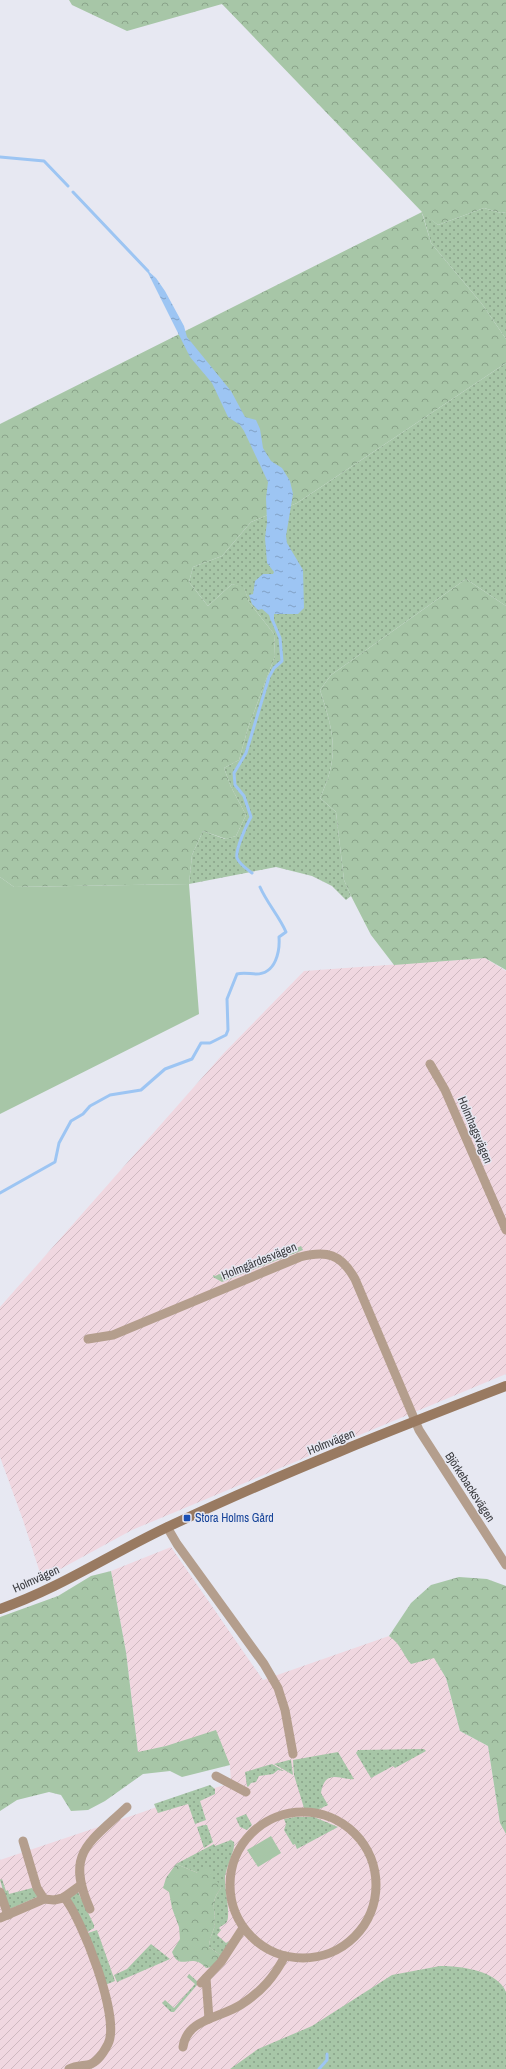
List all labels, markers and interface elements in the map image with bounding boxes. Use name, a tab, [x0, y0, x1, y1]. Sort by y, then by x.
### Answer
street label: Holmhagsvägen	[454, 1094, 496, 1166]
street label: Holmgärdesvägen	[219, 1239, 299, 1283]
street label: Holmvägen	[305, 1425, 357, 1459]
street label: Björkebacksvägen	[441, 1449, 499, 1525]
place label: Stora Holms Gård	[195, 1510, 274, 1526]
marker: Stora Holms Gård	[182, 1513, 192, 1523]
street label: Holmvägen	[10, 1562, 62, 1596]

